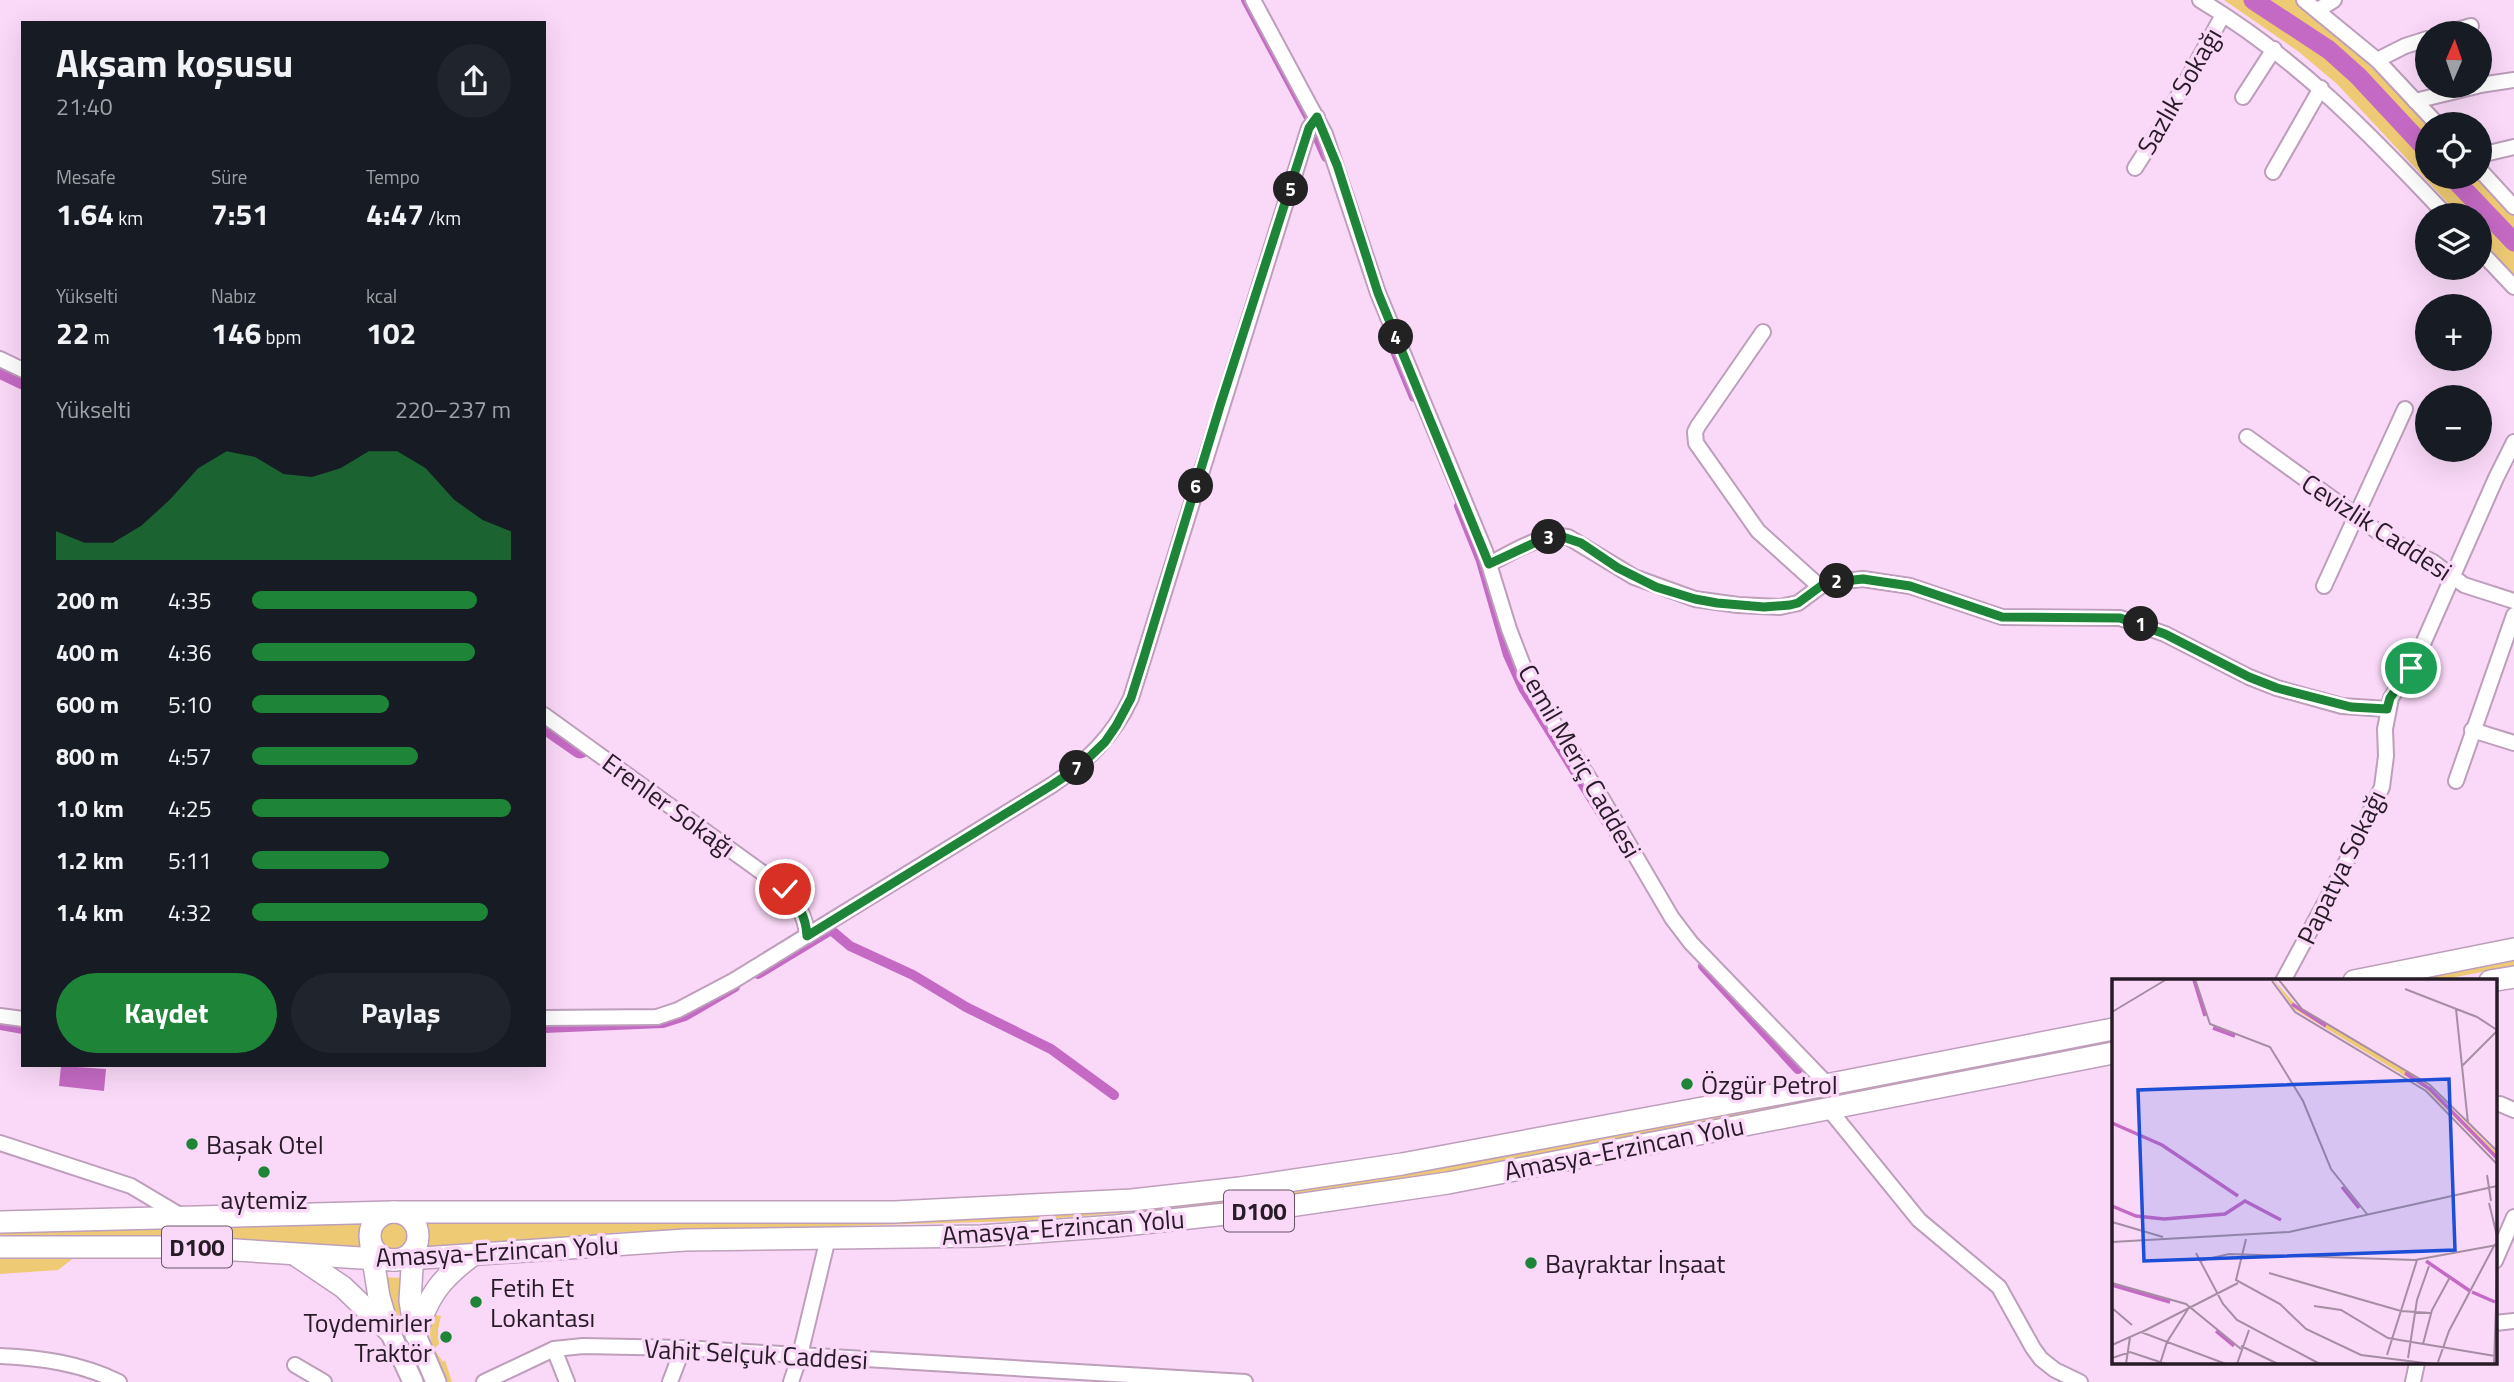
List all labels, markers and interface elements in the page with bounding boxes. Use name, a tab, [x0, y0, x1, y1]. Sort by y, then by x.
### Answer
street label: Sazlık Sokağı	[2127, 20, 2231, 162]
north arrow	[2415, 21, 2492, 98]
map controls	[2415, 21, 2492, 462]
text: Akşam koşusu	[56, 34, 293, 92]
button: share	[437, 44, 511, 118]
text: 21:40	[56, 89, 113, 124]
button: locate	[2415, 112, 2492, 189]
text: Mesafe	[56, 162, 116, 191]
text: Süre	[211, 162, 247, 191]
text: Tempo	[366, 162, 420, 191]
pin: 5	[1274, 172, 1308, 206]
text: 5	[1285, 174, 1296, 203]
text: 1.64	[56, 191, 114, 237]
text: 7:51	[211, 191, 269, 237]
text: 4:47	[366, 191, 424, 237]
text: km	[114, 203, 143, 232]
text: /km	[424, 203, 461, 232]
button: layers	[2415, 203, 2492, 280]
text: Yükselti	[56, 281, 118, 310]
text: Nabız	[211, 281, 256, 310]
text: kcal	[366, 281, 397, 310]
button: +	[2415, 294, 2492, 371]
text: 22	[56, 310, 90, 356]
text: 146	[211, 310, 261, 356]
text: 102	[366, 310, 416, 356]
pin: 4	[1378, 320, 1414, 354]
text: m	[90, 322, 110, 351]
text: bpm	[261, 322, 301, 351]
text: 4	[1390, 322, 1401, 351]
button: −	[2415, 385, 2492, 462]
text: Yükselti	[56, 392, 131, 427]
text: 220–237 m	[395, 392, 511, 427]
street label: Cevizlik Caddesi	[2294, 464, 2460, 590]
pin: 6	[1178, 468, 1214, 504]
text: 6	[1190, 471, 1201, 500]
pin: 3	[1532, 520, 1566, 554]
text: 3	[1543, 522, 1554, 551]
pin: 2	[1820, 564, 1854, 598]
text: 2	[1831, 566, 1842, 595]
text: 200 m	[56, 583, 119, 618]
text: 4:35	[168, 583, 212, 618]
pin: 1	[2124, 606, 2158, 642]
text: 1	[2135, 609, 2146, 638]
text: 400 m	[56, 635, 119, 670]
text: 4:36	[168, 635, 212, 670]
pin	[2381, 638, 2441, 698]
icon: arrive	[2392, 649, 2430, 687]
street label: Cemil Meriç Caddesi	[1509, 657, 1651, 865]
text: 600 m	[56, 687, 119, 722]
text: 5:10	[168, 687, 212, 722]
text: 800 m	[56, 739, 119, 774]
text: 4:57	[168, 739, 212, 774]
street label: Erenler Sokağı	[594, 743, 744, 867]
pin: 7	[1060, 750, 1094, 786]
text: 7	[1071, 753, 1082, 782]
street label: Papatya Sokağı	[2287, 783, 2395, 951]
text: 1.0 km	[56, 791, 124, 826]
text: 4:25	[168, 791, 212, 826]
text: 1.2 km	[56, 843, 124, 878]
text: 5:11	[168, 843, 212, 878]
pin	[755, 859, 815, 919]
icon: check	[766, 870, 804, 908]
text: 1.4 km	[56, 895, 124, 930]
text: 4:32	[168, 895, 212, 930]
button: Kaydet	[56, 973, 277, 1053]
button: Paylaş	[291, 973, 511, 1053]
inset map	[2112, 979, 2496, 1364]
place label: Özgür Petrol	[1701, 1065, 1838, 1104]
marker: Özgür Petrol	[1679, 1076, 1695, 1092]
street label: Amasya-Erzincan Yolu	[1501, 1106, 1747, 1190]
place label: Başak Otel	[206, 1125, 324, 1164]
marker: Başak Otel	[184, 1136, 200, 1152]
marker: aytemiz	[256, 1164, 272, 1180]
place label: aytemiz	[221, 1180, 307, 1219]
road number: D100	[1224, 1190, 1294, 1232]
street label: Amasya-Erzincan Yolu	[940, 1199, 1186, 1255]
street label: Amasya-Erzincan Yolu	[374, 1225, 620, 1277]
road number: D100	[162, 1226, 232, 1268]
place label: Bayraktar İnşaat	[1545, 1244, 1725, 1283]
marker: Bayraktar İnşaat	[1523, 1255, 1539, 1271]
place label: Fetih Et Lokantası	[490, 1268, 595, 1337]
marker: Fetih Et Lokantası	[468, 1294, 484, 1310]
place label: Toydemirler Traktör	[303, 1303, 432, 1372]
marker: Toydemirler Traktör	[438, 1329, 454, 1345]
street label: Vahit Selçuk Caddesi	[643, 1329, 869, 1379]

